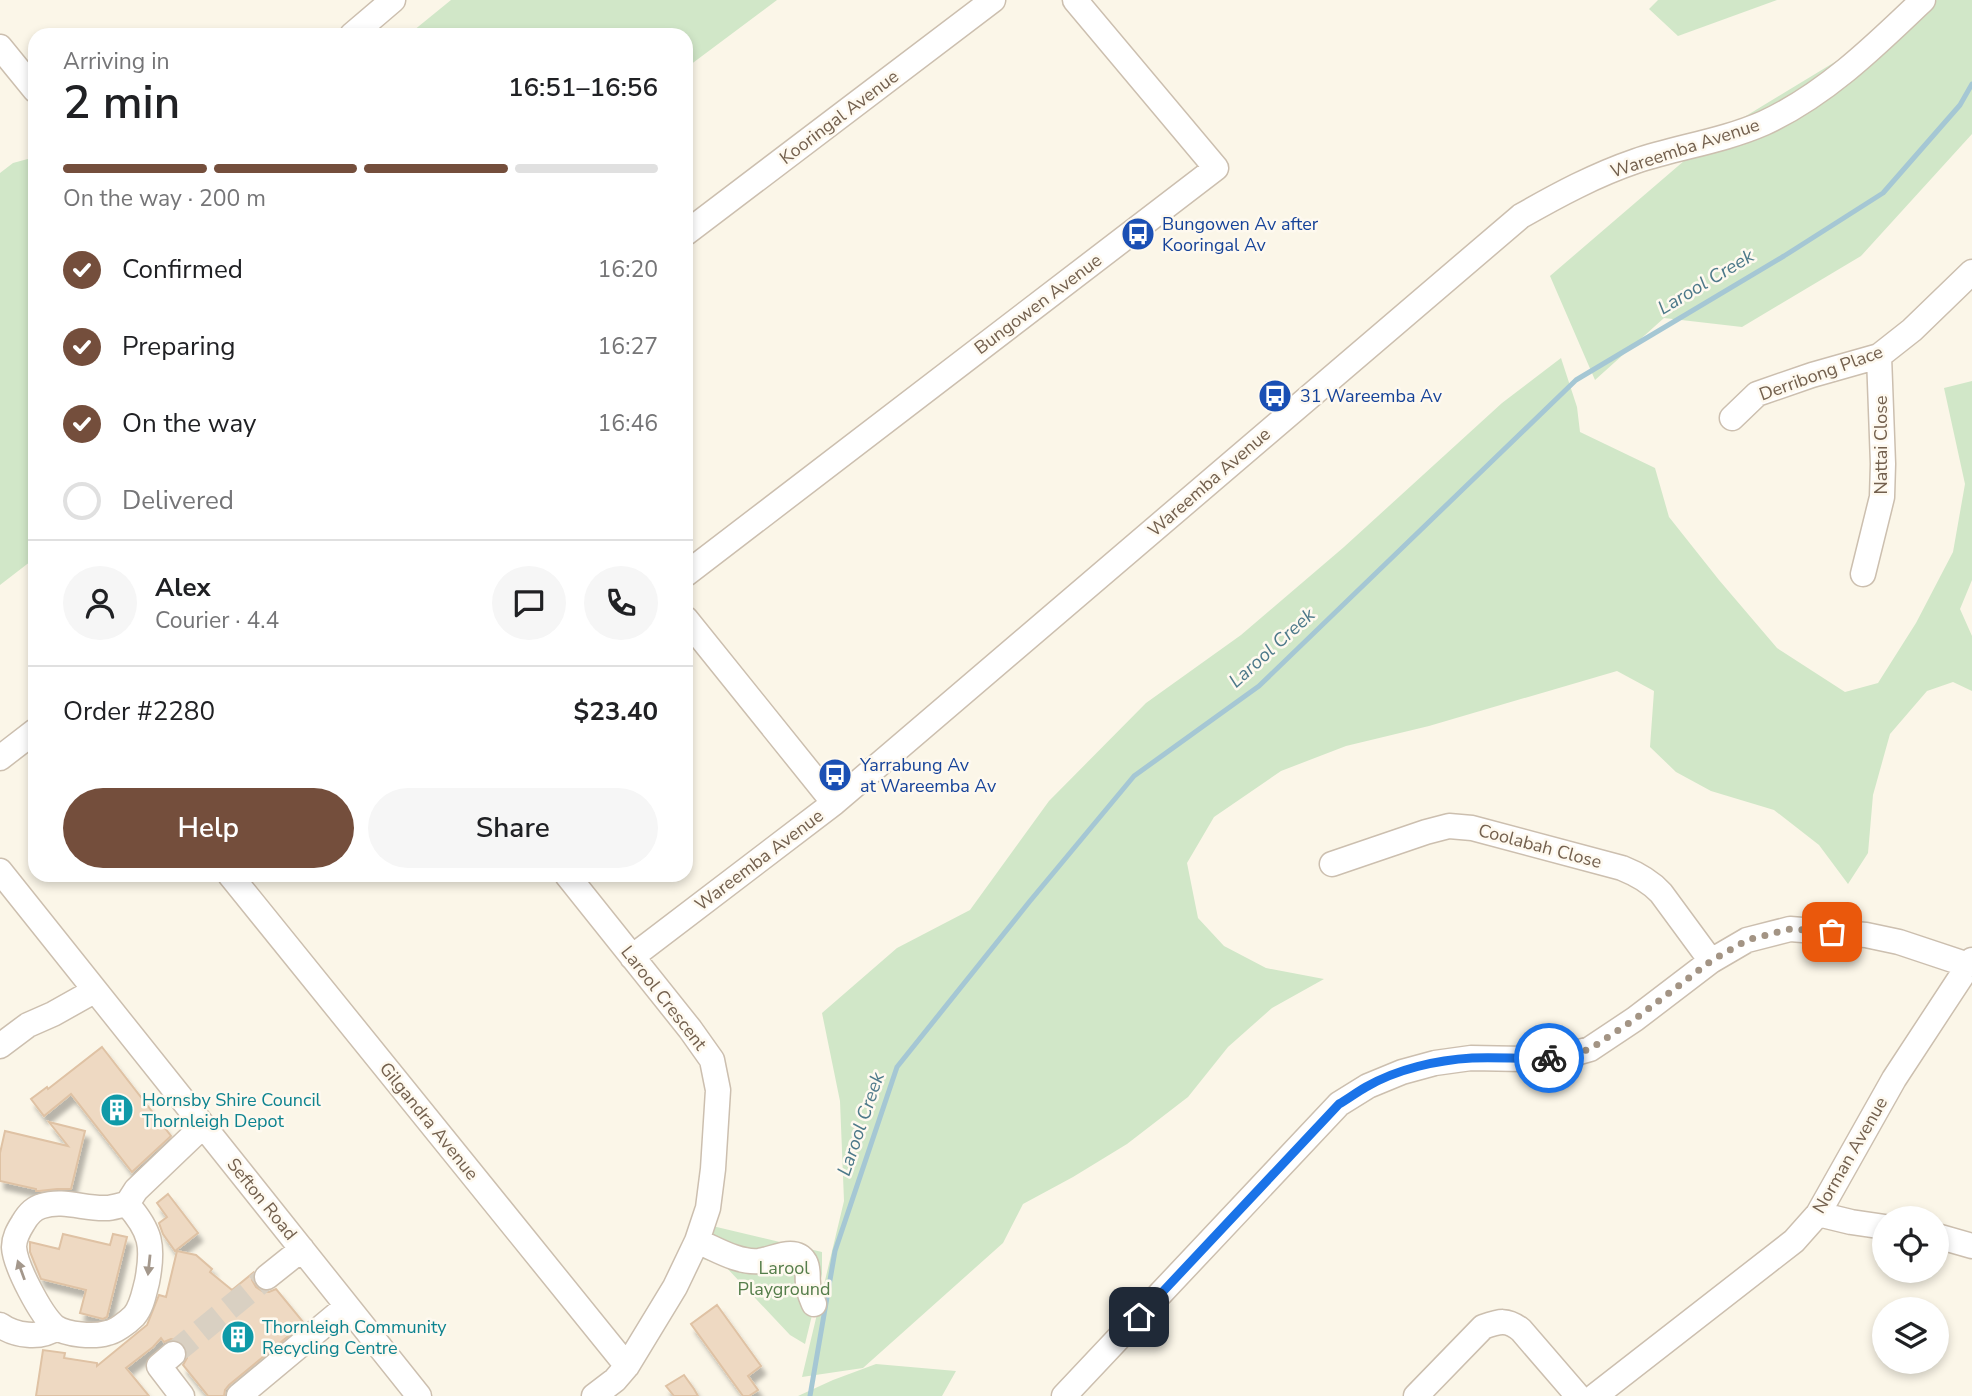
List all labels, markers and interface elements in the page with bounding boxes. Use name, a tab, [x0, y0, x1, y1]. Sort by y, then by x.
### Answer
text: Arriving in	[63, 46, 170, 77]
street label: Kooringal Avenue	[775, 64, 903, 170]
text: 16:51–16:56	[508, 70, 658, 105]
text: 2 min	[63, 71, 180, 134]
street label: Wareemba Avenue	[1608, 113, 1762, 183]
text: On the way · 200 m	[63, 183, 266, 214]
place label: Bungowen Av after Kooringal Av	[1162, 212, 1319, 257]
bus stop icon: Bungowen Av after Kooringal Av	[1119, 215, 1157, 253]
water label: Larool Creek	[1653, 243, 1759, 321]
street label: Bungowen Avenue	[969, 248, 1107, 360]
icon: check	[63, 251, 101, 289]
text: Confirmed	[122, 252, 243, 287]
text: 16:20	[598, 254, 658, 285]
icon: check	[63, 328, 101, 366]
text: Preparing	[122, 329, 235, 364]
text: 16:27	[598, 331, 658, 362]
street label: Derribong Place	[1756, 340, 1886, 406]
bus stop icon: 31 Wareemba Av	[1256, 377, 1294, 415]
place label: 31 Wareemba Av	[1300, 384, 1443, 408]
street label: Nattai Close	[1869, 395, 1893, 495]
icon: check	[63, 405, 101, 443]
text: On the way	[122, 406, 256, 441]
text: 16:46	[598, 408, 658, 439]
street label: Wareemba Avenue	[1143, 422, 1275, 542]
text: Delivered	[122, 483, 234, 518]
button: person	[63, 566, 137, 640]
button: chat	[492, 566, 566, 640]
button: phone	[584, 566, 658, 640]
text: Alex	[155, 570, 211, 605]
water label: Larool Creek	[1223, 602, 1321, 694]
text: Courier · 4.4	[155, 605, 279, 636]
text: Order #2280	[63, 694, 215, 729]
text: $23.40	[574, 694, 658, 729]
place label: Yarrabung Av at Wareemba Av	[859, 753, 997, 798]
bus stop icon: Yarrabung Av at Wareemba Av	[816, 756, 854, 794]
button: Help	[63, 788, 354, 868]
button: Share	[368, 788, 658, 868]
street label: Wareemba Avenue	[690, 804, 828, 916]
street label: Coolabah Close	[1476, 818, 1604, 874]
pin	[1802, 902, 1862, 962]
icon: bag	[1813, 913, 1851, 951]
street label: Larool Crescent	[616, 941, 713, 1056]
courier	[1514, 1023, 1584, 1093]
icon: bike	[1530, 1039, 1568, 1077]
street label: Gilgandra Avenue	[374, 1057, 484, 1185]
water label: Larool Creek	[831, 1068, 891, 1179]
place label: Hornsby Shire Council Thornleigh Depot	[142, 1088, 322, 1133]
building icon: Hornsby Shire Council Thornleigh Depot	[98, 1091, 136, 1129]
street label: Norman Avenue	[1807, 1092, 1893, 1218]
street label: Sefton Road	[221, 1153, 303, 1245]
map controls	[1872, 1206, 1949, 1374]
button: locate	[1872, 1206, 1949, 1283]
one-way arrow	[143, 1254, 154, 1276]
park label: Larool Playground	[738, 1256, 831, 1301]
one-way arrow	[15, 1259, 26, 1280]
pin	[1109, 1287, 1169, 1347]
button: layers	[1872, 1297, 1949, 1374]
icon: home	[1120, 1298, 1158, 1336]
place label: Thornleigh Community Recycling Centre	[262, 1315, 447, 1360]
building icon: Thornleigh Community Recycling Centre	[219, 1318, 257, 1356]

